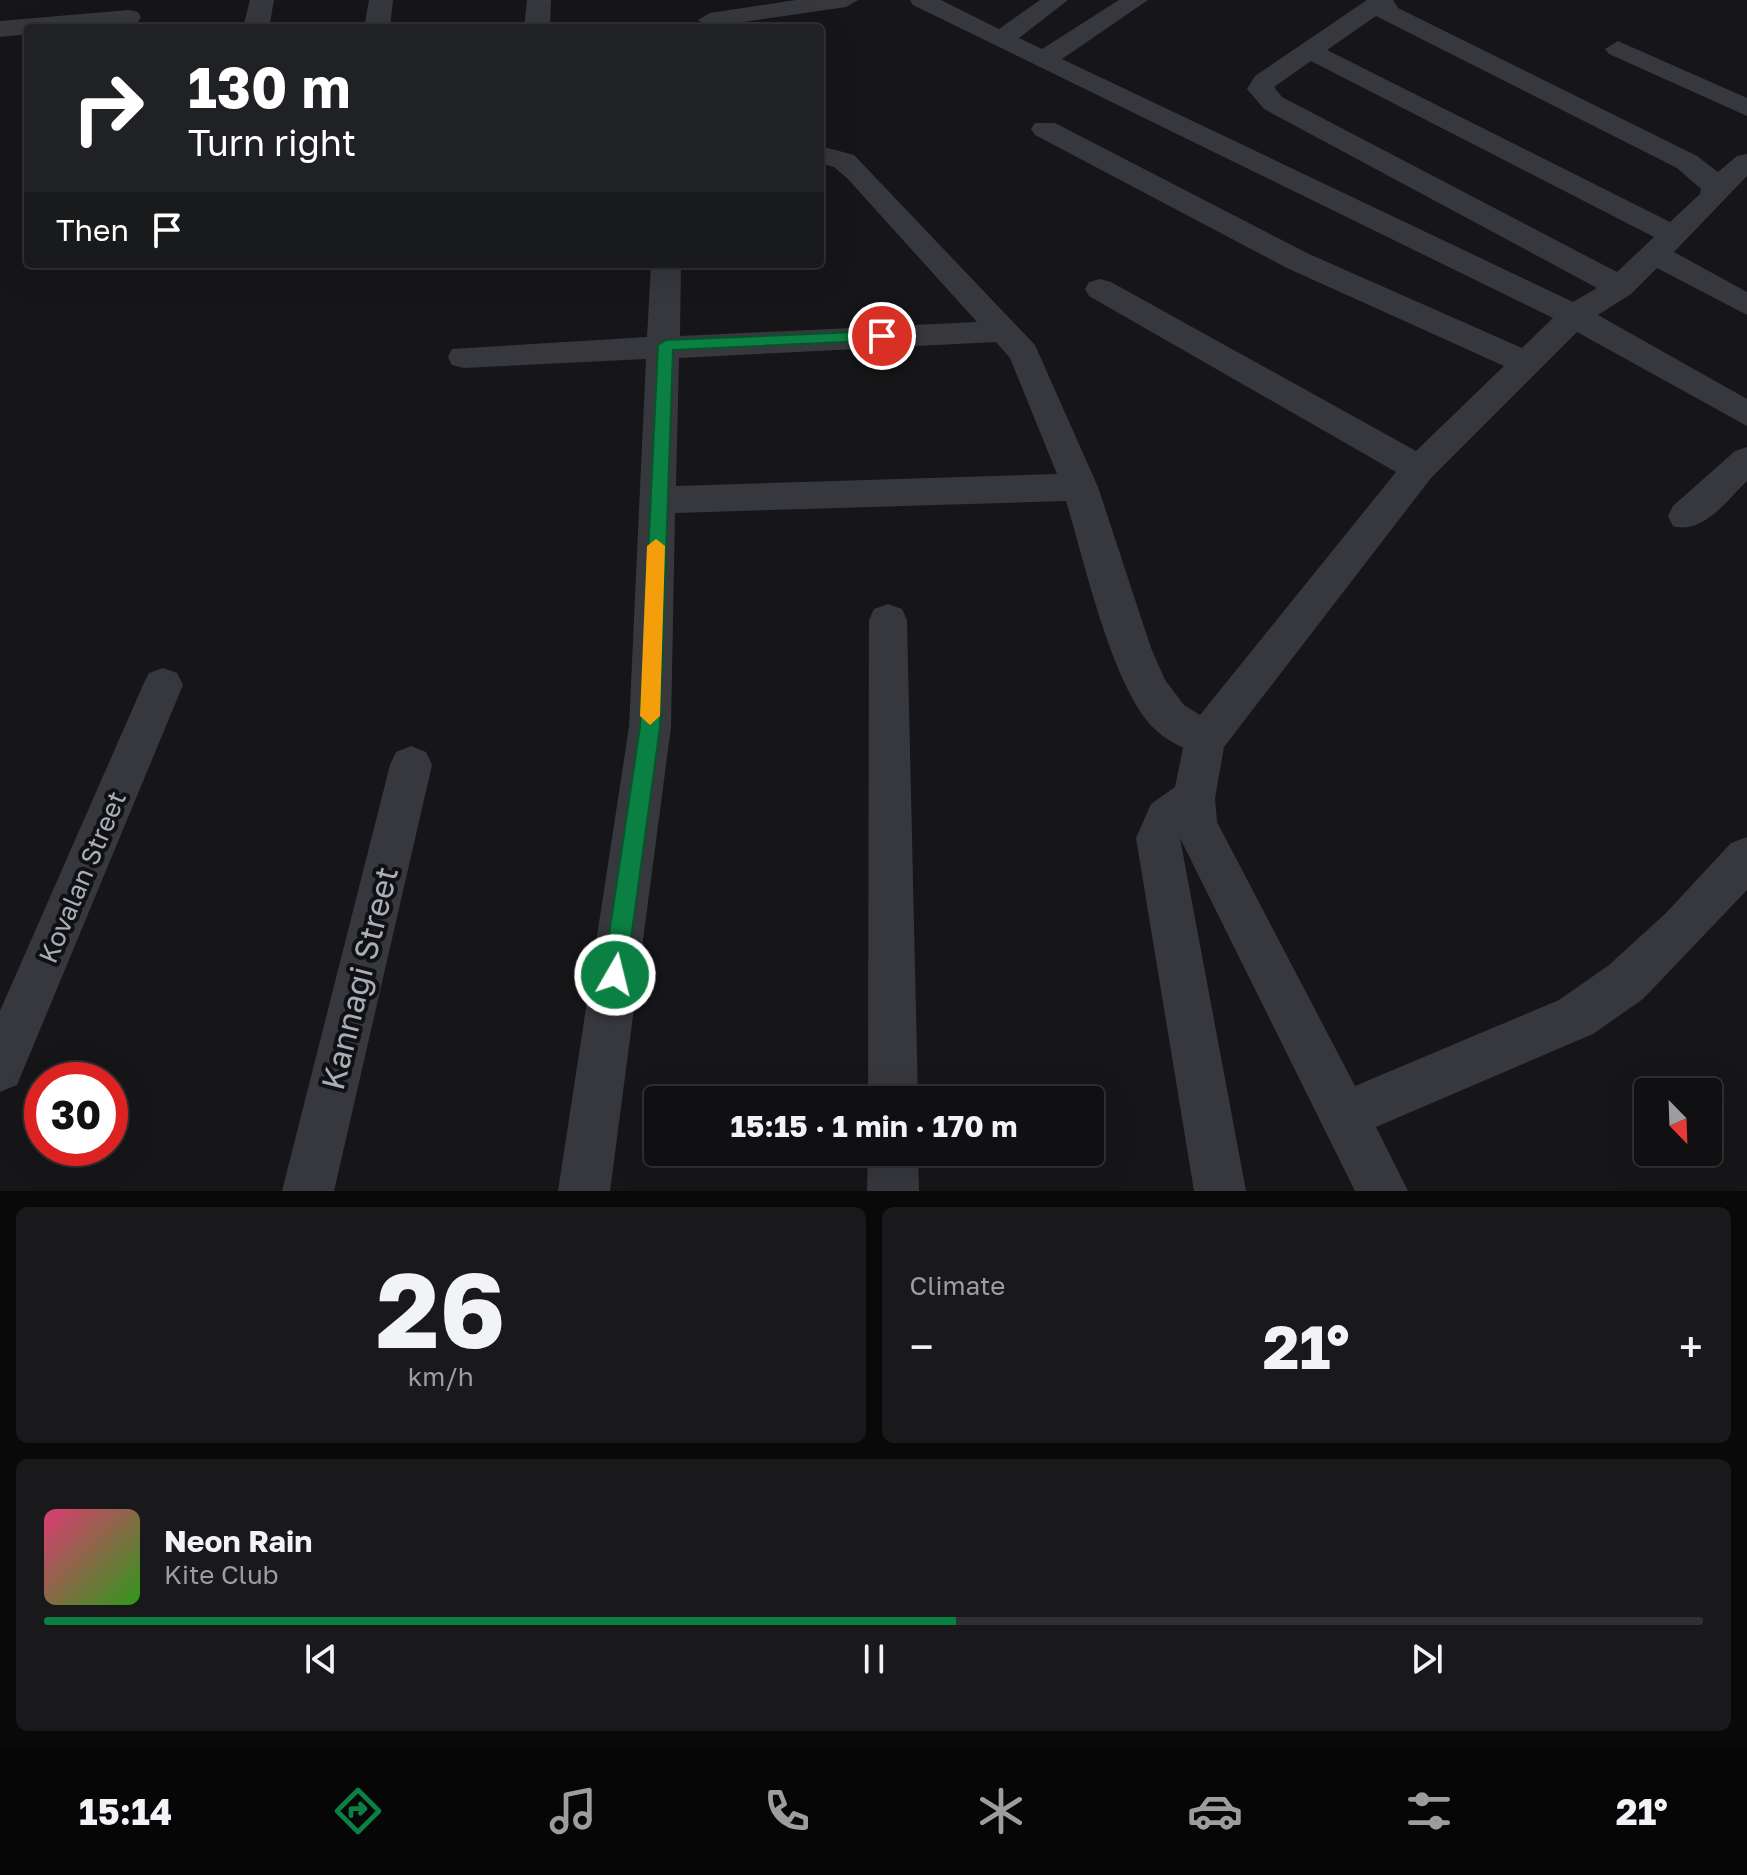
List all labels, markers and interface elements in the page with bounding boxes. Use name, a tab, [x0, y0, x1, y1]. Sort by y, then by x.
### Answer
text: 130 m	[188, 53, 350, 120]
icon: right	[56, 56, 160, 160]
text: Turn right	[188, 121, 356, 164]
icon: arrive	[145, 208, 189, 252]
text: Then	[56, 212, 129, 248]
pin	[848, 302, 916, 370]
icon: arrive	[860, 314, 904, 358]
street label: Kovalan Street	[32, 787, 132, 967]
street label: Kannagi Street	[313, 863, 405, 1093]
position arrow	[573, 933, 657, 1017]
speed limit sign: 30	[24, 1062, 128, 1166]
north arrow	[1634, 1078, 1722, 1166]
map controls	[1634, 1078, 1722, 1166]
text: 15:15 · 1 min · 170 m	[731, 1108, 1017, 1144]
text: 26	[376, 1246, 505, 1371]
text: Climate	[910, 1270, 1005, 1301]
text: 21°	[1263, 1310, 1350, 1382]
text: −	[910, 1320, 934, 1373]
text: +	[1679, 1320, 1703, 1373]
text: km/h	[408, 1361, 474, 1392]
text: Neon Rain	[164, 1523, 312, 1559]
text: Kite Club	[164, 1559, 279, 1590]
icon: previous	[299, 1637, 343, 1681]
icon: pause	[852, 1637, 896, 1681]
icon: next	[1405, 1637, 1449, 1681]
icon: directions	[330, 1783, 386, 1839]
icon: music	[545, 1783, 601, 1839]
icon: phone	[759, 1783, 815, 1839]
icon: climate	[973, 1783, 1029, 1839]
icon: car	[1187, 1783, 1243, 1839]
icon: filters	[1401, 1783, 1457, 1839]
text: 15:14	[79, 1790, 172, 1833]
text: 21°	[1616, 1790, 1668, 1833]

